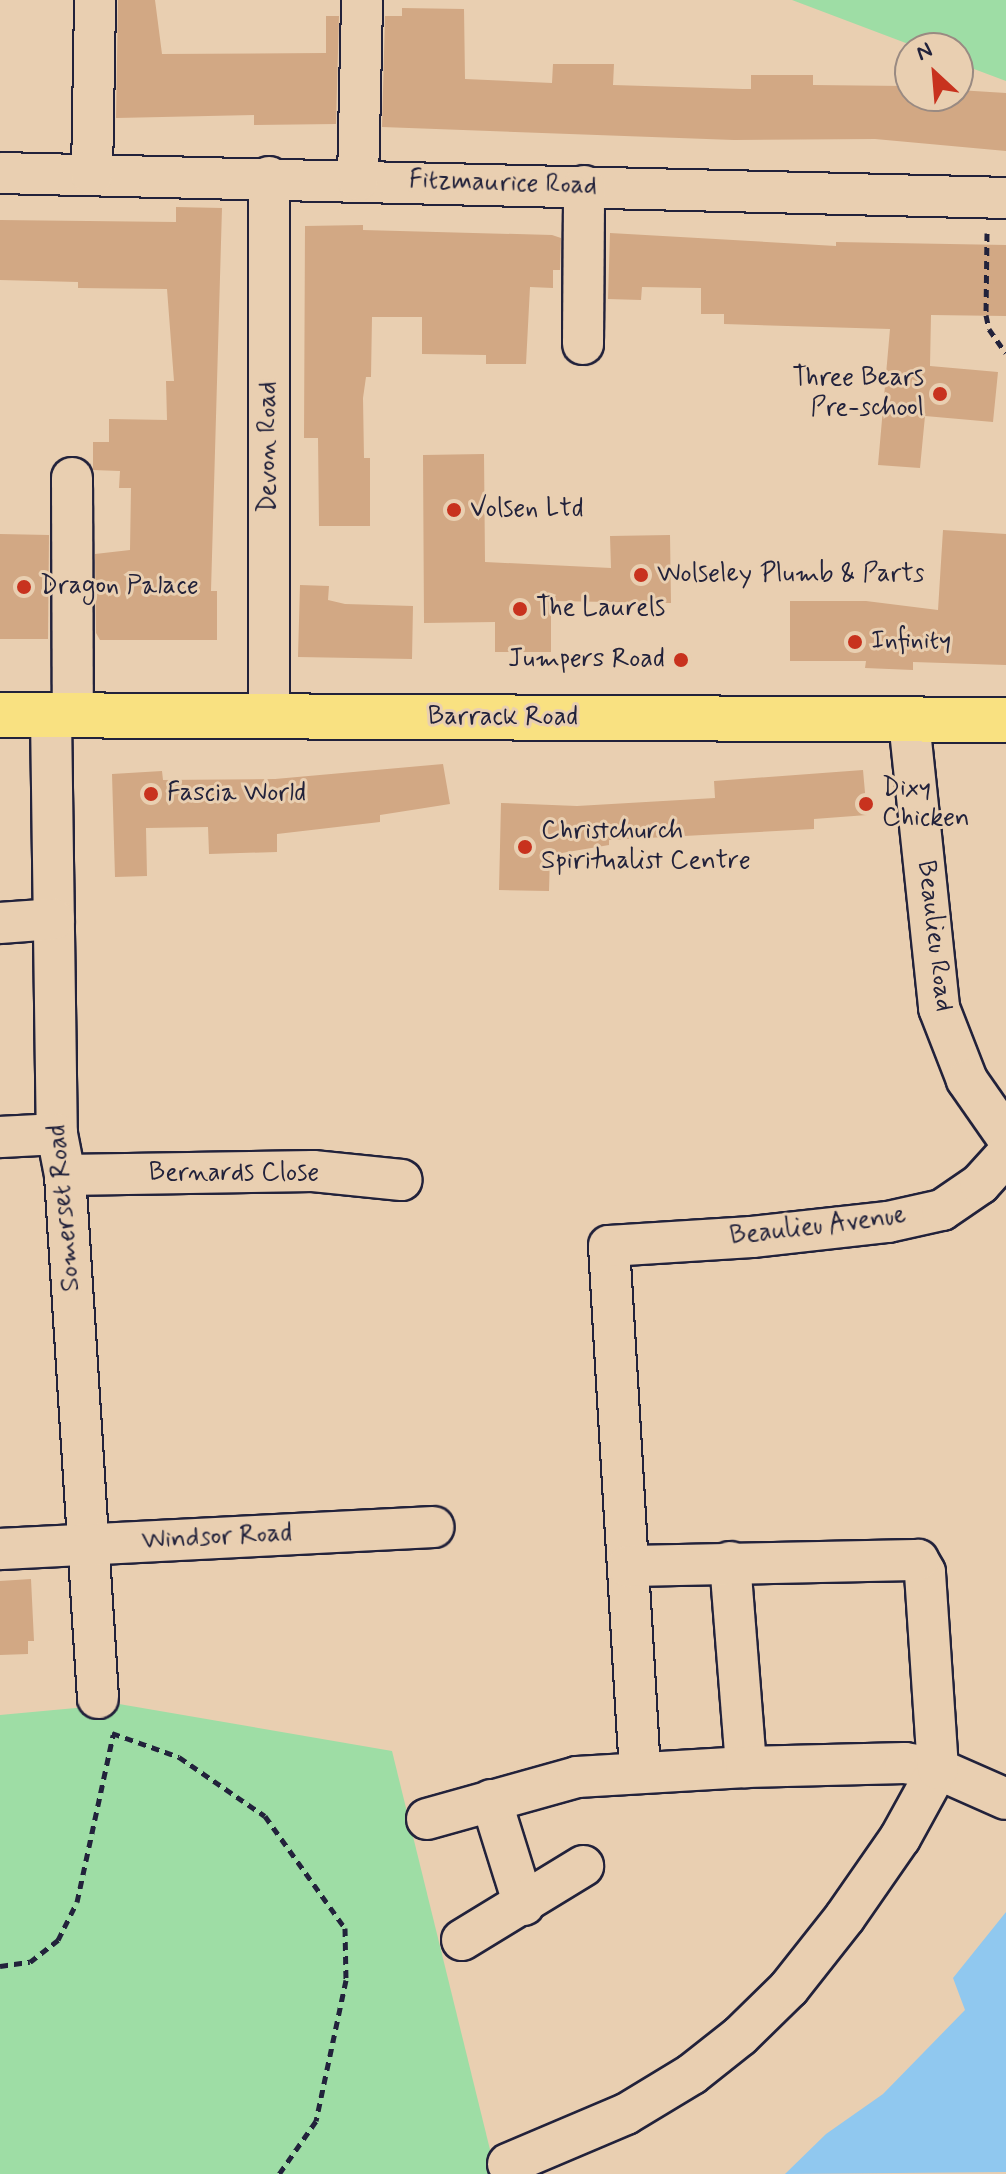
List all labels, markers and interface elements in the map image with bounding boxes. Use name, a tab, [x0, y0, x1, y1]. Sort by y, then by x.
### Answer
north arrow	[894, 32, 974, 112]
text: N	[912, 36, 937, 68]
street label: Fitzmaurice Road	[408, 165, 598, 203]
place label: Three Bears Pre-school	[792, 363, 924, 424]
street label: Devon Road	[253, 381, 285, 513]
marker: Three Bears Pre-school	[931, 385, 949, 403]
place label: Volsen Ltd	[470, 494, 585, 526]
marker: Volsen Ltd	[445, 501, 463, 519]
place label: Wolseley Plumb & Parts	[657, 559, 925, 591]
marker: Wolseley Plumb & Parts	[632, 566, 650, 584]
place label: Dragon Palace	[40, 571, 196, 603]
marker: Dragon Palace	[15, 578, 33, 596]
place label: The Laurels	[536, 593, 660, 625]
marker: The Laurels	[511, 600, 529, 618]
place label: Infinity	[871, 626, 951, 658]
marker: Infinity	[846, 633, 864, 651]
place label: Jumpers Road	[509, 644, 665, 676]
marker: Jumpers Road	[672, 651, 690, 669]
street label: Barrack Road	[429, 702, 577, 734]
place label: Dixy Chicken	[882, 773, 970, 834]
place label: Fascia World	[167, 778, 306, 810]
marker: Fascia World	[142, 785, 160, 803]
marker: Dixy Chicken	[857, 795, 875, 813]
place label: Christchurch Spiritualist Centre	[541, 816, 751, 878]
marker: Christchurch Spiritualist Centre	[516, 838, 534, 856]
street label: Beaulieu Road	[909, 858, 959, 1014]
street label: Somerset Road	[42, 1124, 88, 1292]
street label: Bernards Close	[149, 1158, 319, 1190]
street label: Beaulieu Avenue	[726, 1200, 910, 1254]
street label: Windsor Road	[142, 1519, 292, 1557]

